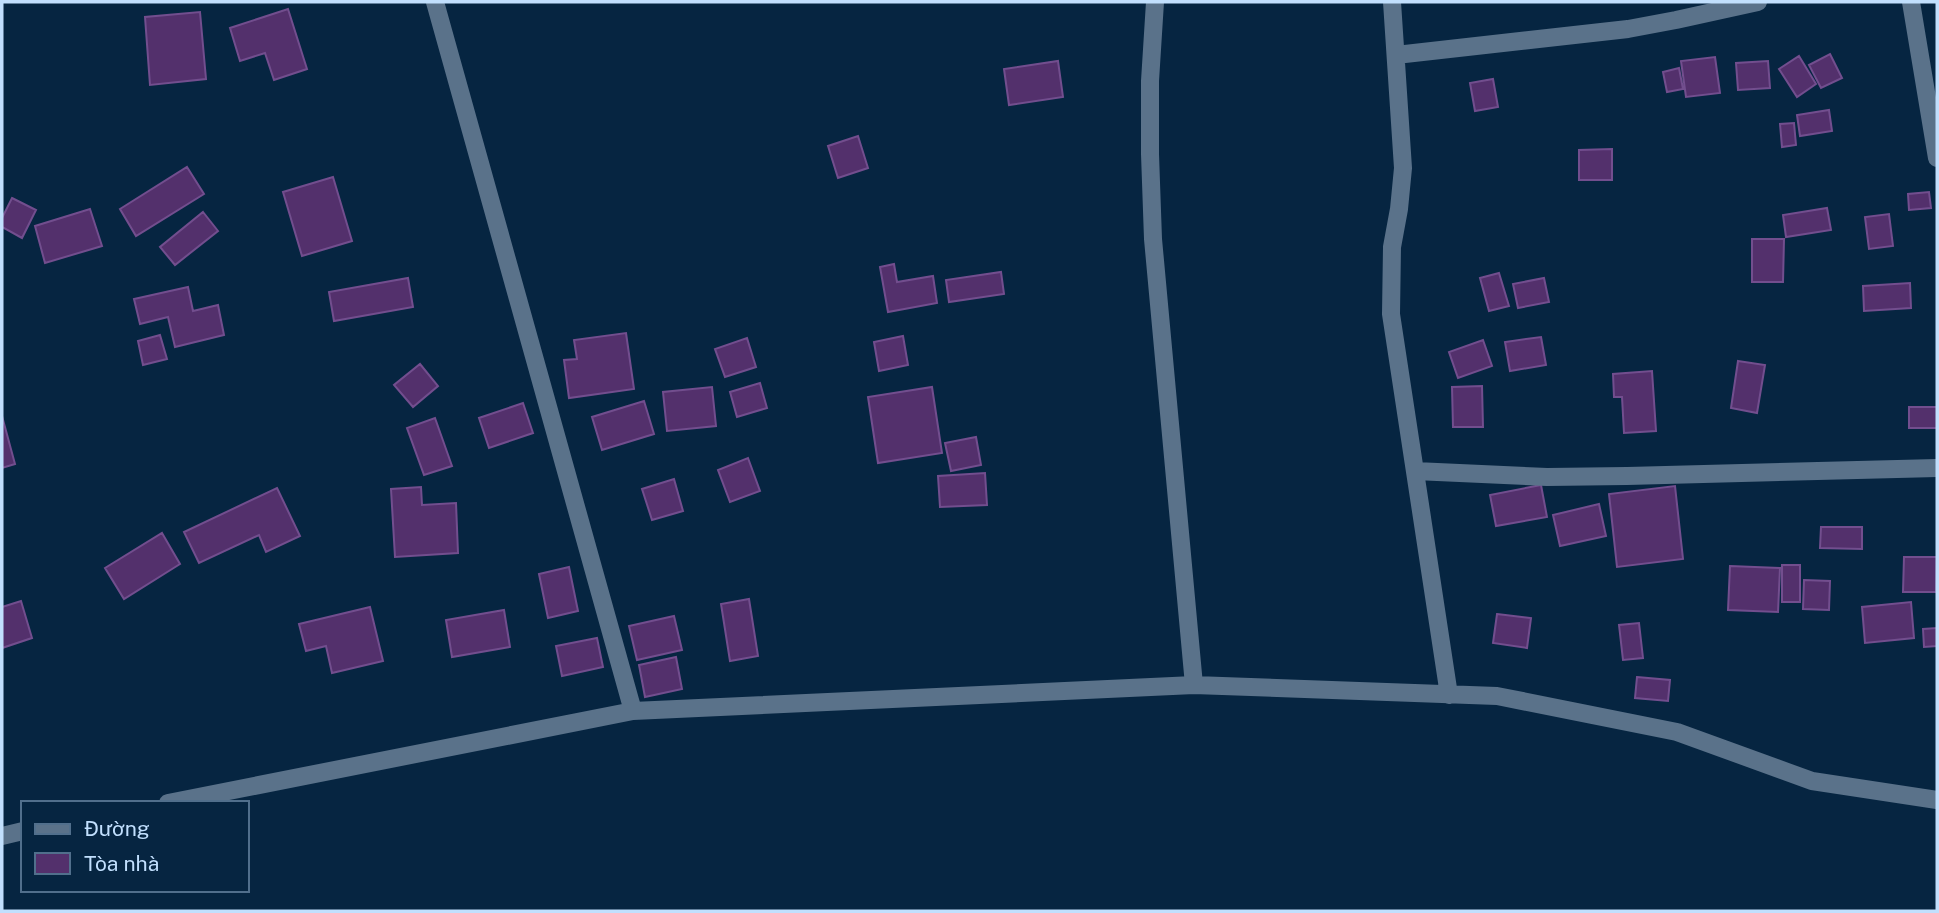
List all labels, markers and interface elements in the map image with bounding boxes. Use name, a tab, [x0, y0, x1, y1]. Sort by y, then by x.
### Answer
legend	[21, 801, 248, 892]
text: Đường	[84, 816, 150, 841]
text: Tòa nhà	[84, 851, 159, 876]

